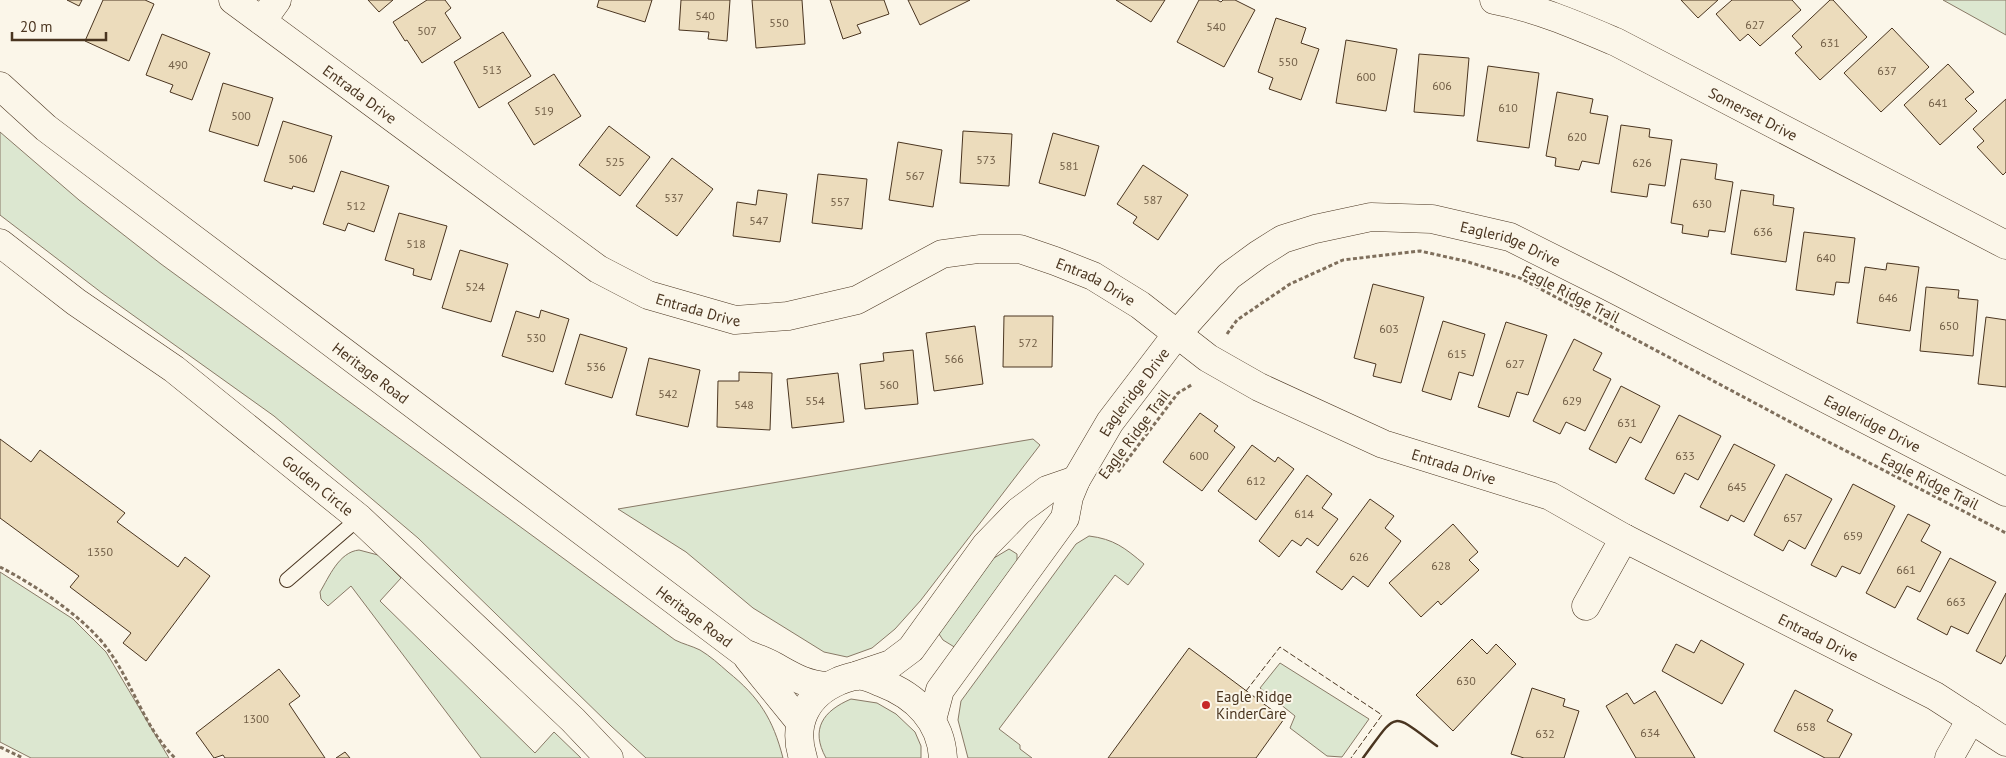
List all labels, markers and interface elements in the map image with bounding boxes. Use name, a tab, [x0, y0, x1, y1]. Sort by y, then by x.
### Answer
house number: 540	[695, 8, 715, 23]
scale bar	[12, 10, 106, 42]
house number: 550	[769, 15, 789, 30]
text: 20 m	[20, 17, 53, 36]
house number: 627	[1745, 17, 1765, 32]
house number: 540	[1206, 19, 1226, 34]
house number: 507	[417, 23, 437, 38]
house number: 631	[1820, 35, 1840, 50]
house number: 550	[1278, 54, 1298, 69]
house number: 490	[168, 57, 188, 72]
street label: Entrada Drive	[319, 60, 401, 127]
house number: 513	[482, 62, 502, 77]
house number: 637	[1877, 63, 1897, 78]
house number: 600	[1356, 69, 1376, 84]
house number: 606	[1432, 78, 1452, 93]
street label: Somerset Drive	[1706, 82, 1801, 144]
house number: 641	[1928, 95, 1948, 110]
house number: 610	[1498, 100, 1518, 115]
house number: 519	[534, 103, 554, 118]
house number: 500	[231, 108, 251, 123]
house number: 620	[1567, 129, 1587, 144]
house number: 506	[288, 151, 308, 166]
house number: 573	[976, 152, 996, 167]
house number: 525	[605, 154, 625, 169]
house number: 626	[1632, 155, 1652, 170]
house number: 581	[1059, 158, 1079, 173]
house number: 567	[905, 168, 925, 183]
house number: 537	[664, 190, 684, 205]
house number: 587	[1143, 192, 1163, 207]
house number: 557	[830, 194, 850, 209]
house number: 630	[1692, 196, 1712, 211]
house number: 512	[346, 198, 366, 213]
house number: 547	[749, 213, 769, 228]
street label: Eagleridge Drive	[1459, 216, 1564, 270]
house number: 636	[1753, 224, 1773, 239]
house number: 518	[406, 236, 426, 251]
house number: 640	[1816, 250, 1836, 265]
street label: Entrada Drive	[1054, 253, 1139, 310]
street label: Eagle Ridge Trail	[1519, 261, 1624, 327]
house number: 524	[465, 279, 485, 294]
street label: Entrada Drive	[654, 288, 741, 330]
house number: 646	[1878, 290, 1898, 305]
house number: 650	[1939, 318, 1959, 333]
house number: 603	[1379, 321, 1399, 336]
house number: 530	[526, 330, 546, 345]
house number: 572	[1018, 335, 1038, 350]
street label: Heritage Road	[329, 338, 413, 407]
street label: Eagleridge Drive	[1094, 344, 1173, 440]
house number: 615	[1447, 346, 1467, 361]
house number: 566	[944, 351, 964, 366]
house number: 627	[1505, 356, 1525, 371]
house number: 536	[586, 359, 606, 374]
house number: 560	[879, 377, 899, 392]
street label: Eagle Ridge Trail	[1094, 385, 1174, 483]
house number: 542	[658, 386, 678, 401]
street label: Eagleridge Drive	[1821, 390, 1924, 456]
house number: 554	[805, 393, 825, 408]
house number: 629	[1562, 393, 1582, 408]
house number: 548	[734, 397, 754, 412]
house number: 631	[1617, 415, 1637, 430]
street label: Entrada Drive	[1410, 444, 1498, 488]
house number: 600	[1189, 448, 1209, 463]
house number: 633	[1675, 448, 1695, 463]
street label: Eagle Ridge Trail	[1878, 448, 1983, 514]
street label: Golden Circle	[279, 451, 358, 519]
house number: 612	[1246, 473, 1266, 488]
house number: 645	[1727, 479, 1747, 494]
house number: 614	[1294, 506, 1314, 521]
house number: 657	[1783, 510, 1803, 525]
house number: 659	[1843, 528, 1863, 543]
house number: 1350	[87, 544, 114, 559]
house number: 626	[1349, 549, 1369, 564]
house number: 628	[1431, 558, 1451, 573]
house number: 661	[1896, 562, 1916, 577]
street label: Heritage Road	[653, 581, 737, 651]
house number: 663	[1946, 594, 1966, 609]
street label: Entrada Drive	[1775, 609, 1862, 665]
house number: 630	[1456, 673, 1476, 688]
place label: Eagle Ridge KinderCare	[1216, 687, 1292, 723]
marker: Eagle Ridge KinderCare	[1200, 699, 1212, 711]
house number: 1300	[243, 711, 270, 726]
house number: 658	[1796, 719, 1816, 734]
house number: 634	[1640, 725, 1660, 740]
house number: 632	[1535, 726, 1555, 741]

